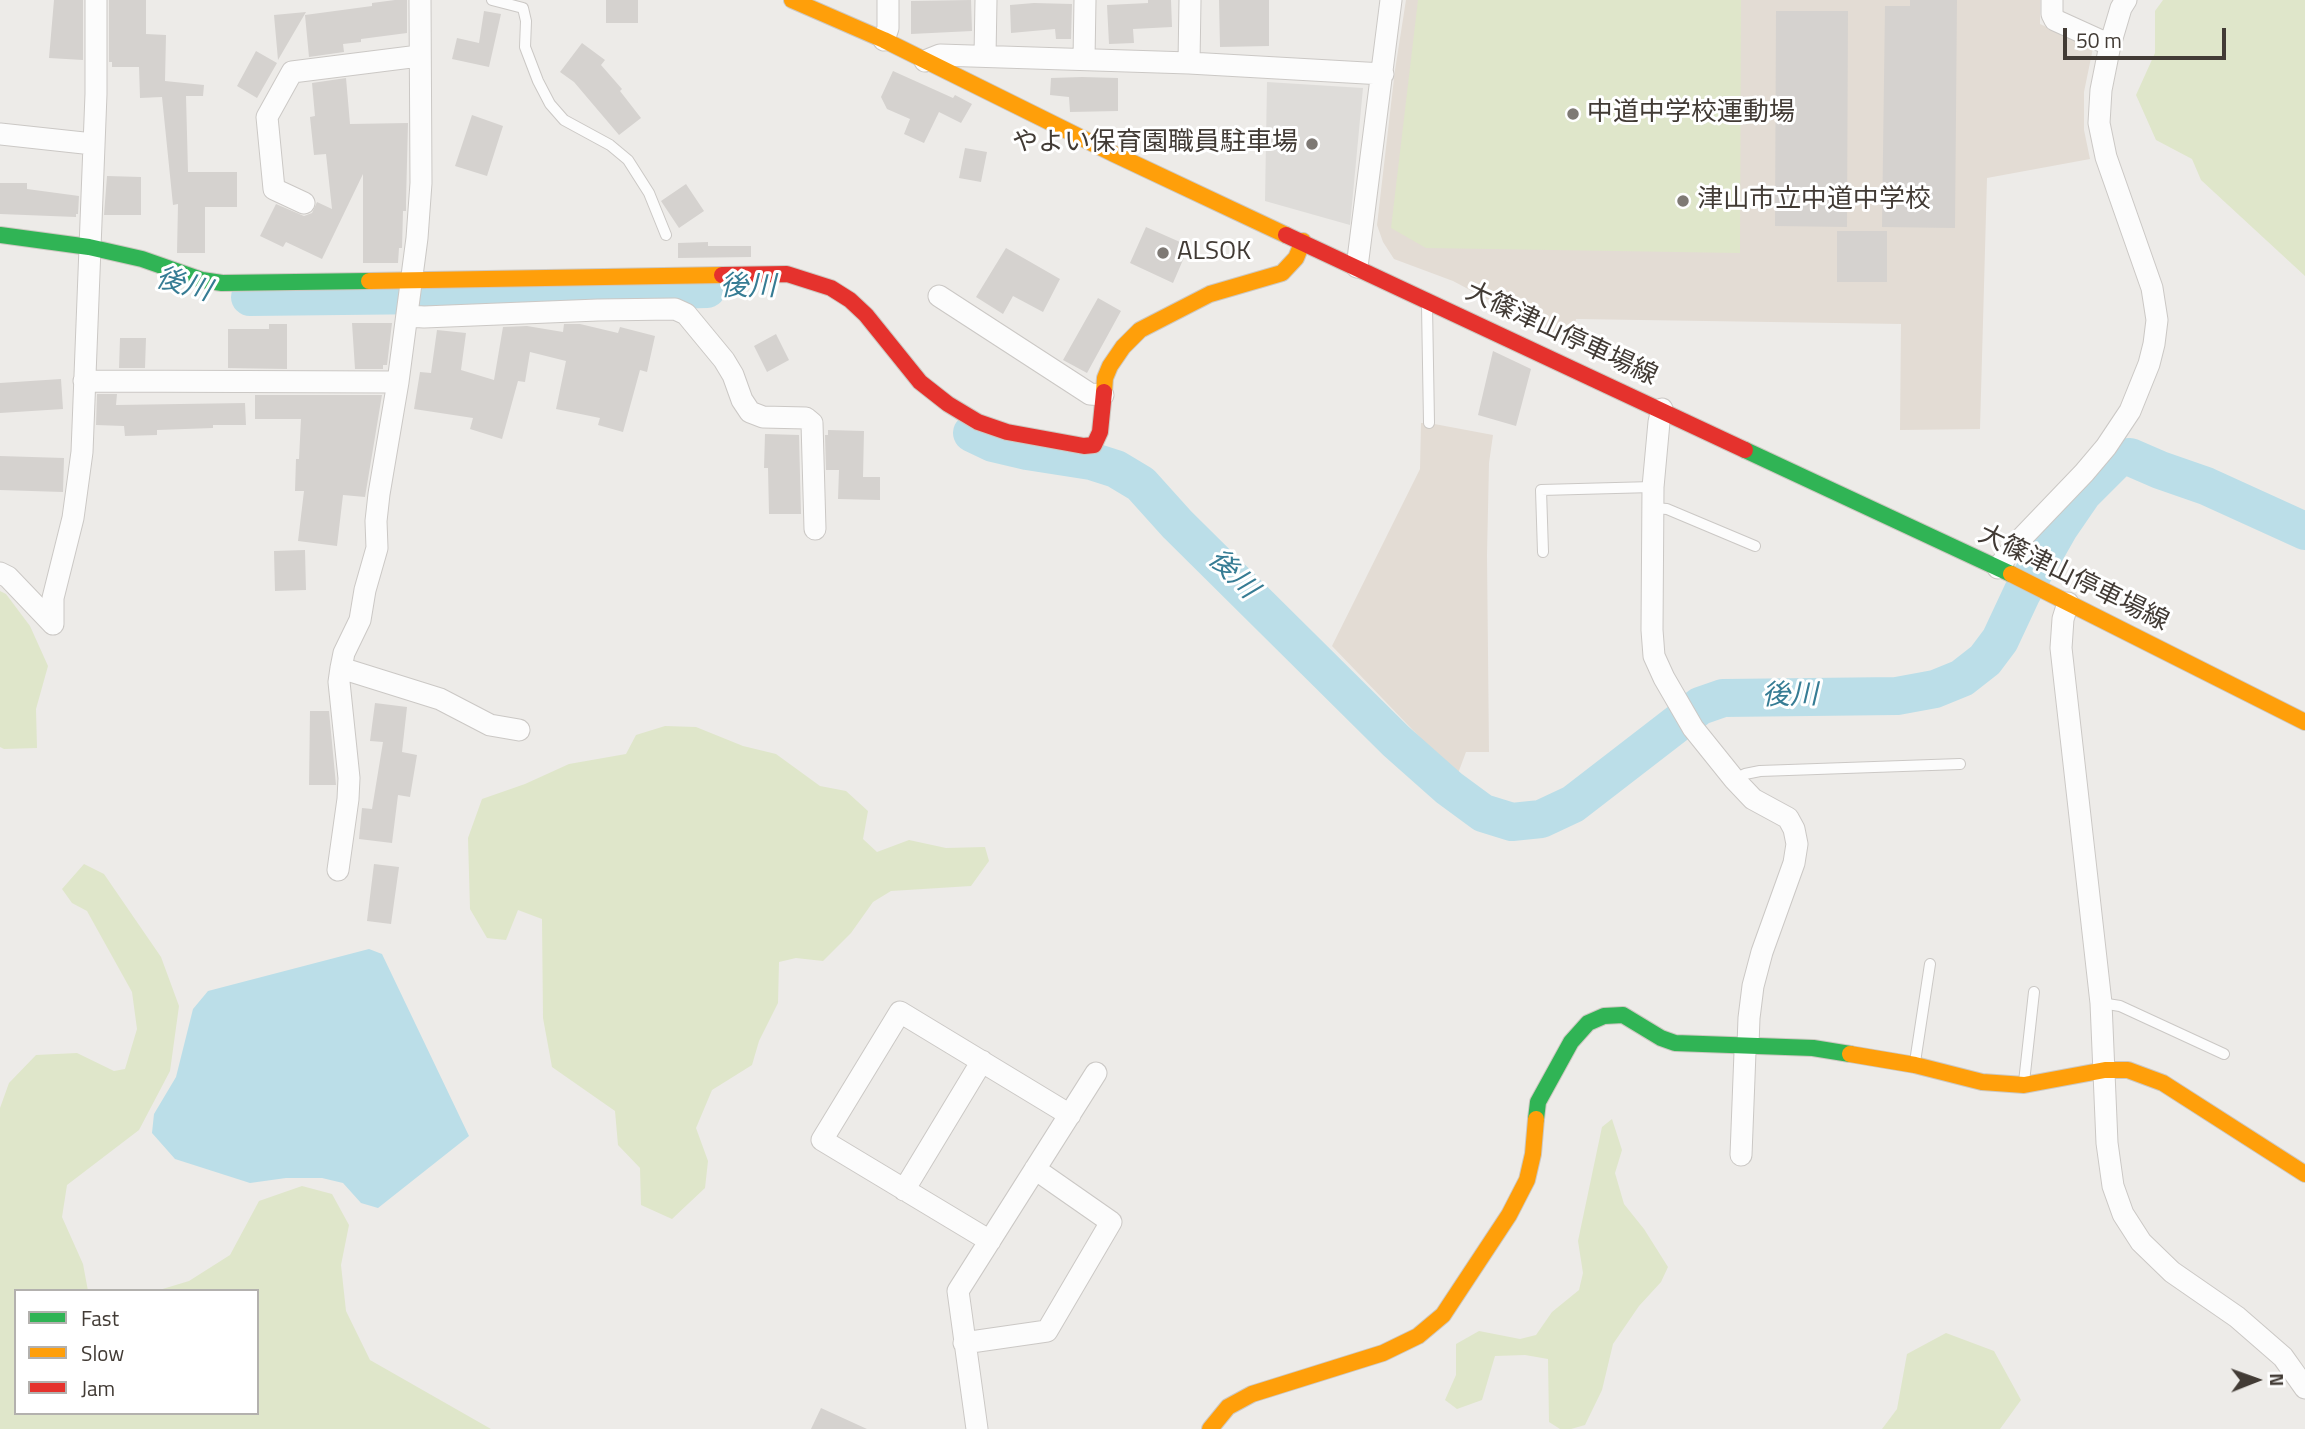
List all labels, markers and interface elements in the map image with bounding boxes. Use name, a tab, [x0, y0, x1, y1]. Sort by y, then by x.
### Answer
scale bar	[2067, 14, 2230, 58]
text: 50 m	[2076, 24, 2122, 56]
place label: 中道中学校運動場	[1587, 98, 1795, 130]
marker: 中道中学校運動場	[1565, 106, 1581, 122]
place label: やよい保育園職員駐車場	[1012, 128, 1298, 160]
marker: やよい保育園職員駐車場	[1304, 136, 1320, 152]
place label: 津山市立中道中学校	[1697, 185, 1931, 217]
marker: 津山市立中道中学校	[1675, 193, 1691, 209]
place label: ALSOK	[1177, 237, 1251, 269]
marker: ALSOK	[1155, 245, 1171, 261]
water label: 後川	[151, 262, 215, 310]
water label: 後川	[720, 271, 776, 305]
street label: 大篠津山停車場線	[1460, 277, 1662, 393]
street label: 大篠津山停車場線	[1973, 519, 2173, 639]
water label: 後川	[1200, 543, 1264, 607]
water label: 後川	[1762, 680, 1818, 714]
legend	[14, 1289, 259, 1415]
text: Fast	[81, 1302, 119, 1334]
text: Slow	[81, 1337, 124, 1369]
north arrow	[2221, 1345, 2291, 1415]
text: Jam	[81, 1372, 115, 1404]
text: N	[2263, 1373, 2292, 1386]

